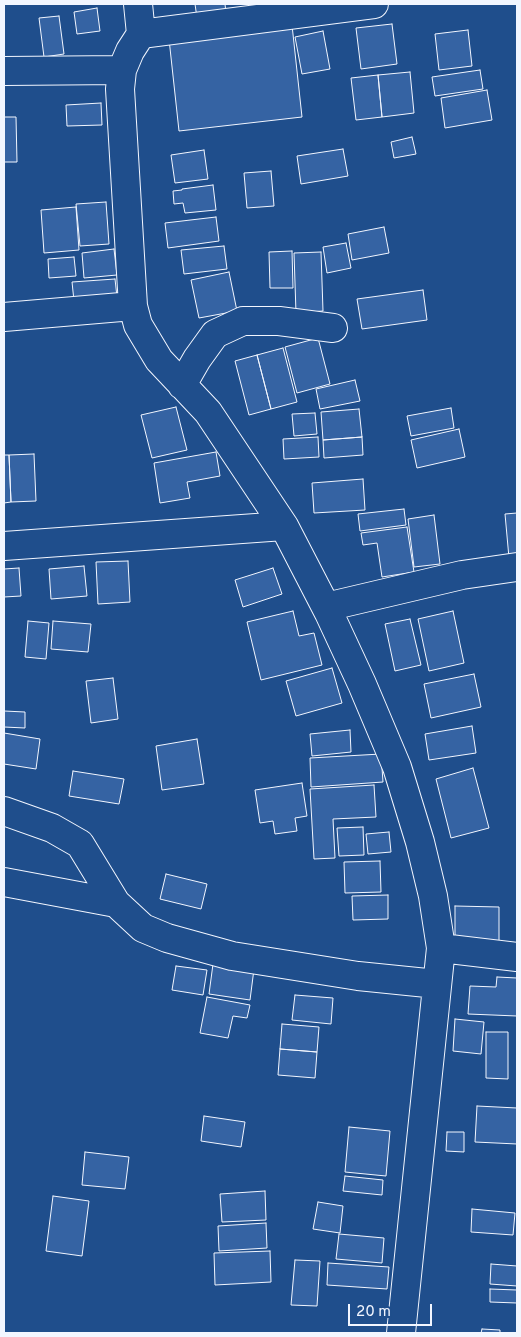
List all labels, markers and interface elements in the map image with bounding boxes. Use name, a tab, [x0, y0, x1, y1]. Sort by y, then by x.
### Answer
scale bar	[351, 1294, 435, 1326]
text: 20 m	[356, 1303, 391, 1322]

